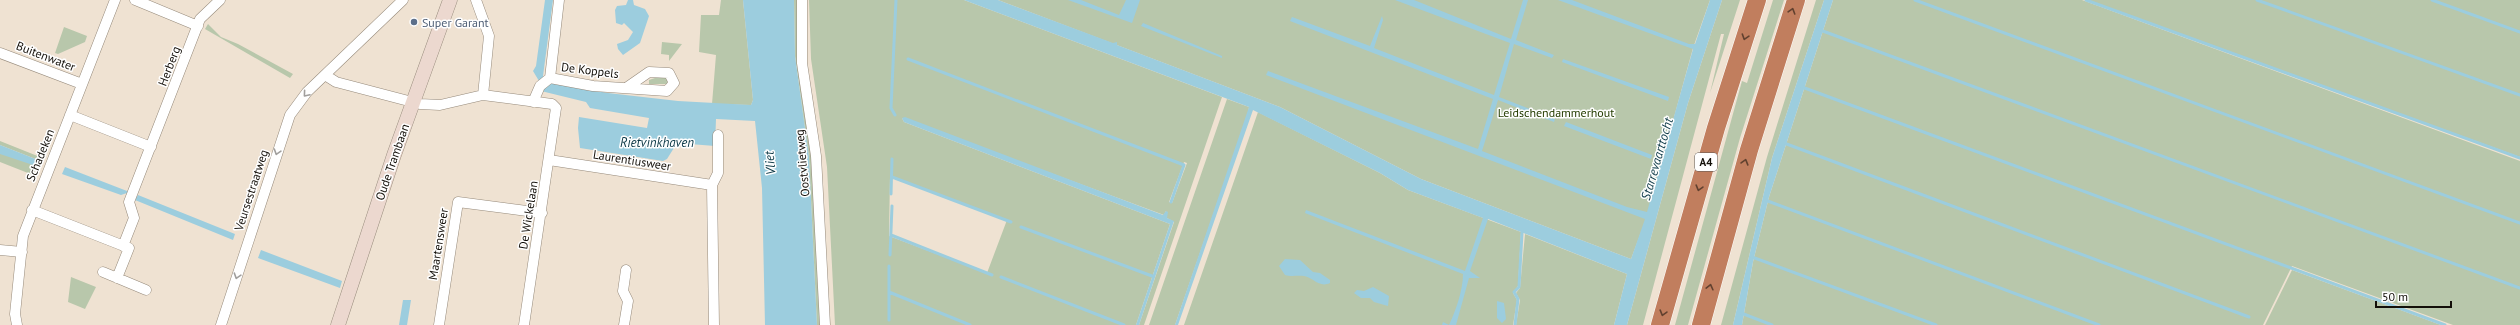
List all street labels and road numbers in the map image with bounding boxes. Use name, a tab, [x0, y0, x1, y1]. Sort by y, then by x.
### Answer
street label: Buitenwater	[14, 38, 78, 74]
street label: Herberg	[155, 44, 183, 88]
street label: De Koppels	[560, 59, 620, 81]
street label: Oude Trambaan	[372, 122, 412, 202]
street label: Schadeken	[23, 127, 57, 183]
street label: Oostvlietweg	[792, 129, 812, 197]
street label: Laurentiusweer	[592, 146, 672, 174]
street label: Veursestraatweg	[231, 148, 271, 233]
road number: A4	[1695, 153, 1717, 171]
street label: De Wickelaan	[515, 180, 541, 250]
street label: Maartensweer	[425, 207, 451, 281]

